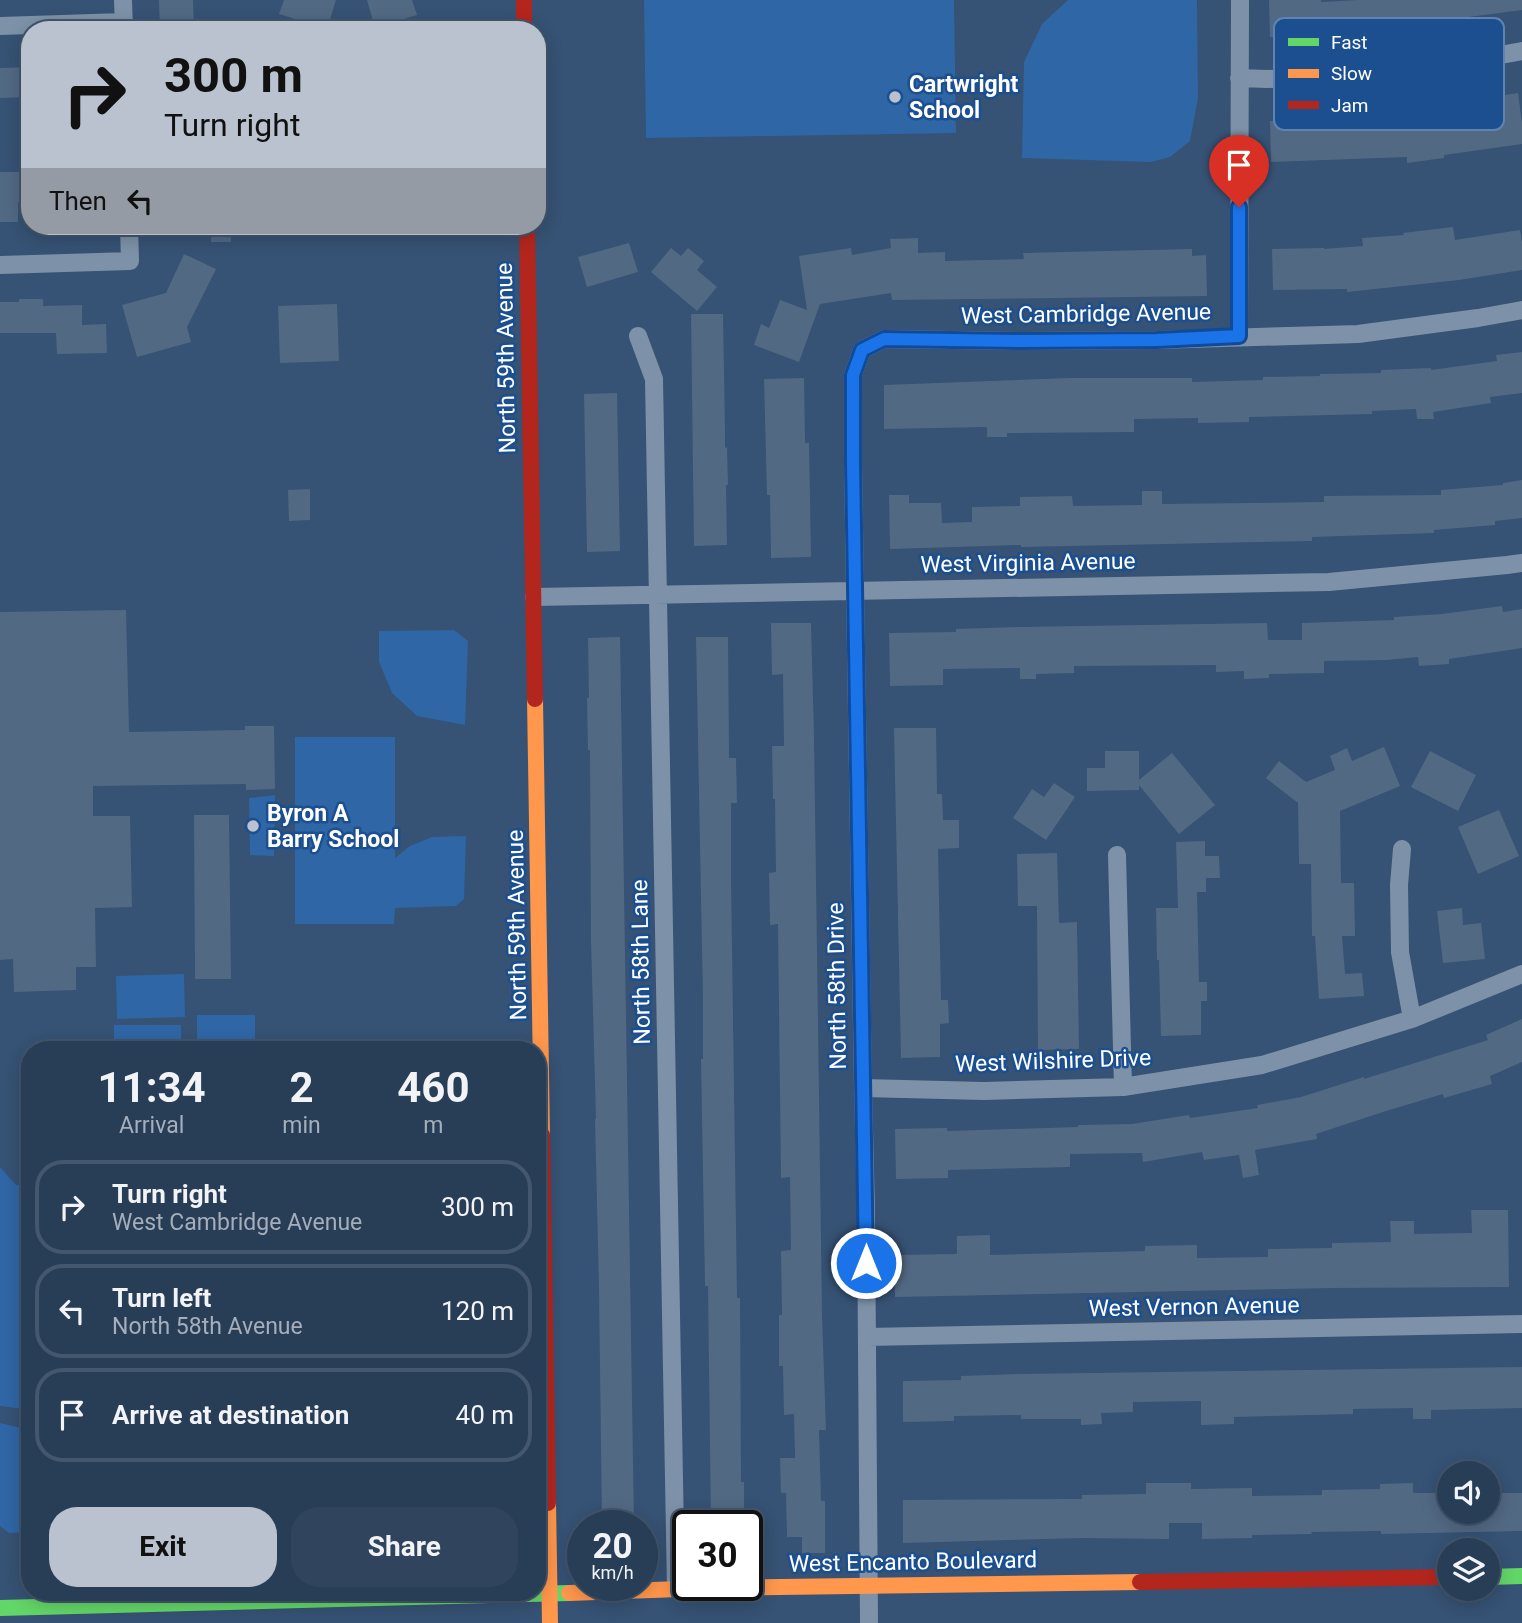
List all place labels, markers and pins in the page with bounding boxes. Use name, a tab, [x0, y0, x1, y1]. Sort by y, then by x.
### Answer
place label: Cartwright School	[909, 71, 1019, 124]
marker: Cartwright School	[887, 89, 903, 105]
pin	[1209, 135, 1269, 207]
place label: Byron A Barry School	[267, 800, 399, 853]
marker: Byron A Barry School	[245, 818, 261, 834]

